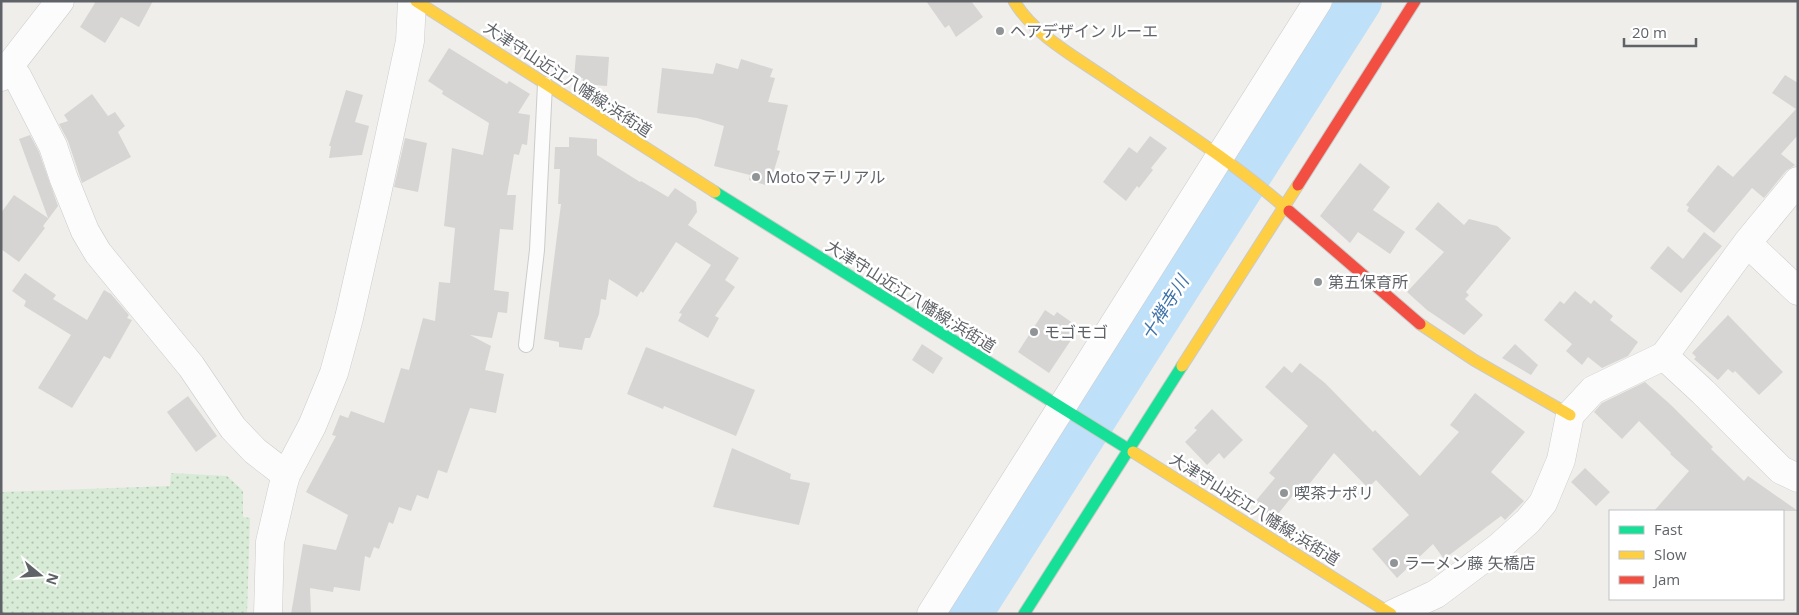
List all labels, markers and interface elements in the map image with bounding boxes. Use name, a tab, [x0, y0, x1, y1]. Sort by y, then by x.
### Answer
scale bar	[1624, 15, 1696, 47]
street label: 大津守山近江八幡線;浜街道	[480, 16, 656, 142]
place label: ヘアデザイン ルーエ	[1010, 20, 1158, 42]
text: 20 m	[1632, 22, 1667, 42]
marker: ヘアデザイン ルーエ	[994, 25, 1006, 37]
place label: Motoマテリアル	[766, 166, 885, 188]
marker: Motoマテリアル	[750, 171, 762, 183]
street label: 大津守山近江八幡線;浜街道	[822, 235, 1000, 357]
water label: 十禅寺川	[1135, 269, 1194, 344]
place label: 第五保育所	[1328, 271, 1408, 293]
marker: 第五保育所	[1312, 276, 1324, 288]
place label: モゴモゴ	[1044, 321, 1108, 343]
marker: モゴモゴ	[1028, 326, 1040, 338]
street label: 大津守山近江八幡線;浜街道	[1166, 448, 1344, 570]
place label: 喫茶ナポリ	[1294, 482, 1374, 504]
marker: 喫茶ナポリ	[1278, 487, 1290, 499]
legend	[1609, 510, 1784, 600]
text: Fast	[1654, 519, 1683, 539]
text: Slow	[1654, 544, 1687, 564]
north arrow	[15, 550, 65, 600]
place label: ラーメン藤 矢橋店	[1404, 552, 1536, 574]
marker: ラーメン藤 矢橋店	[1388, 557, 1400, 569]
text: Jam	[1652, 569, 1680, 589]
text: N	[42, 571, 64, 588]

